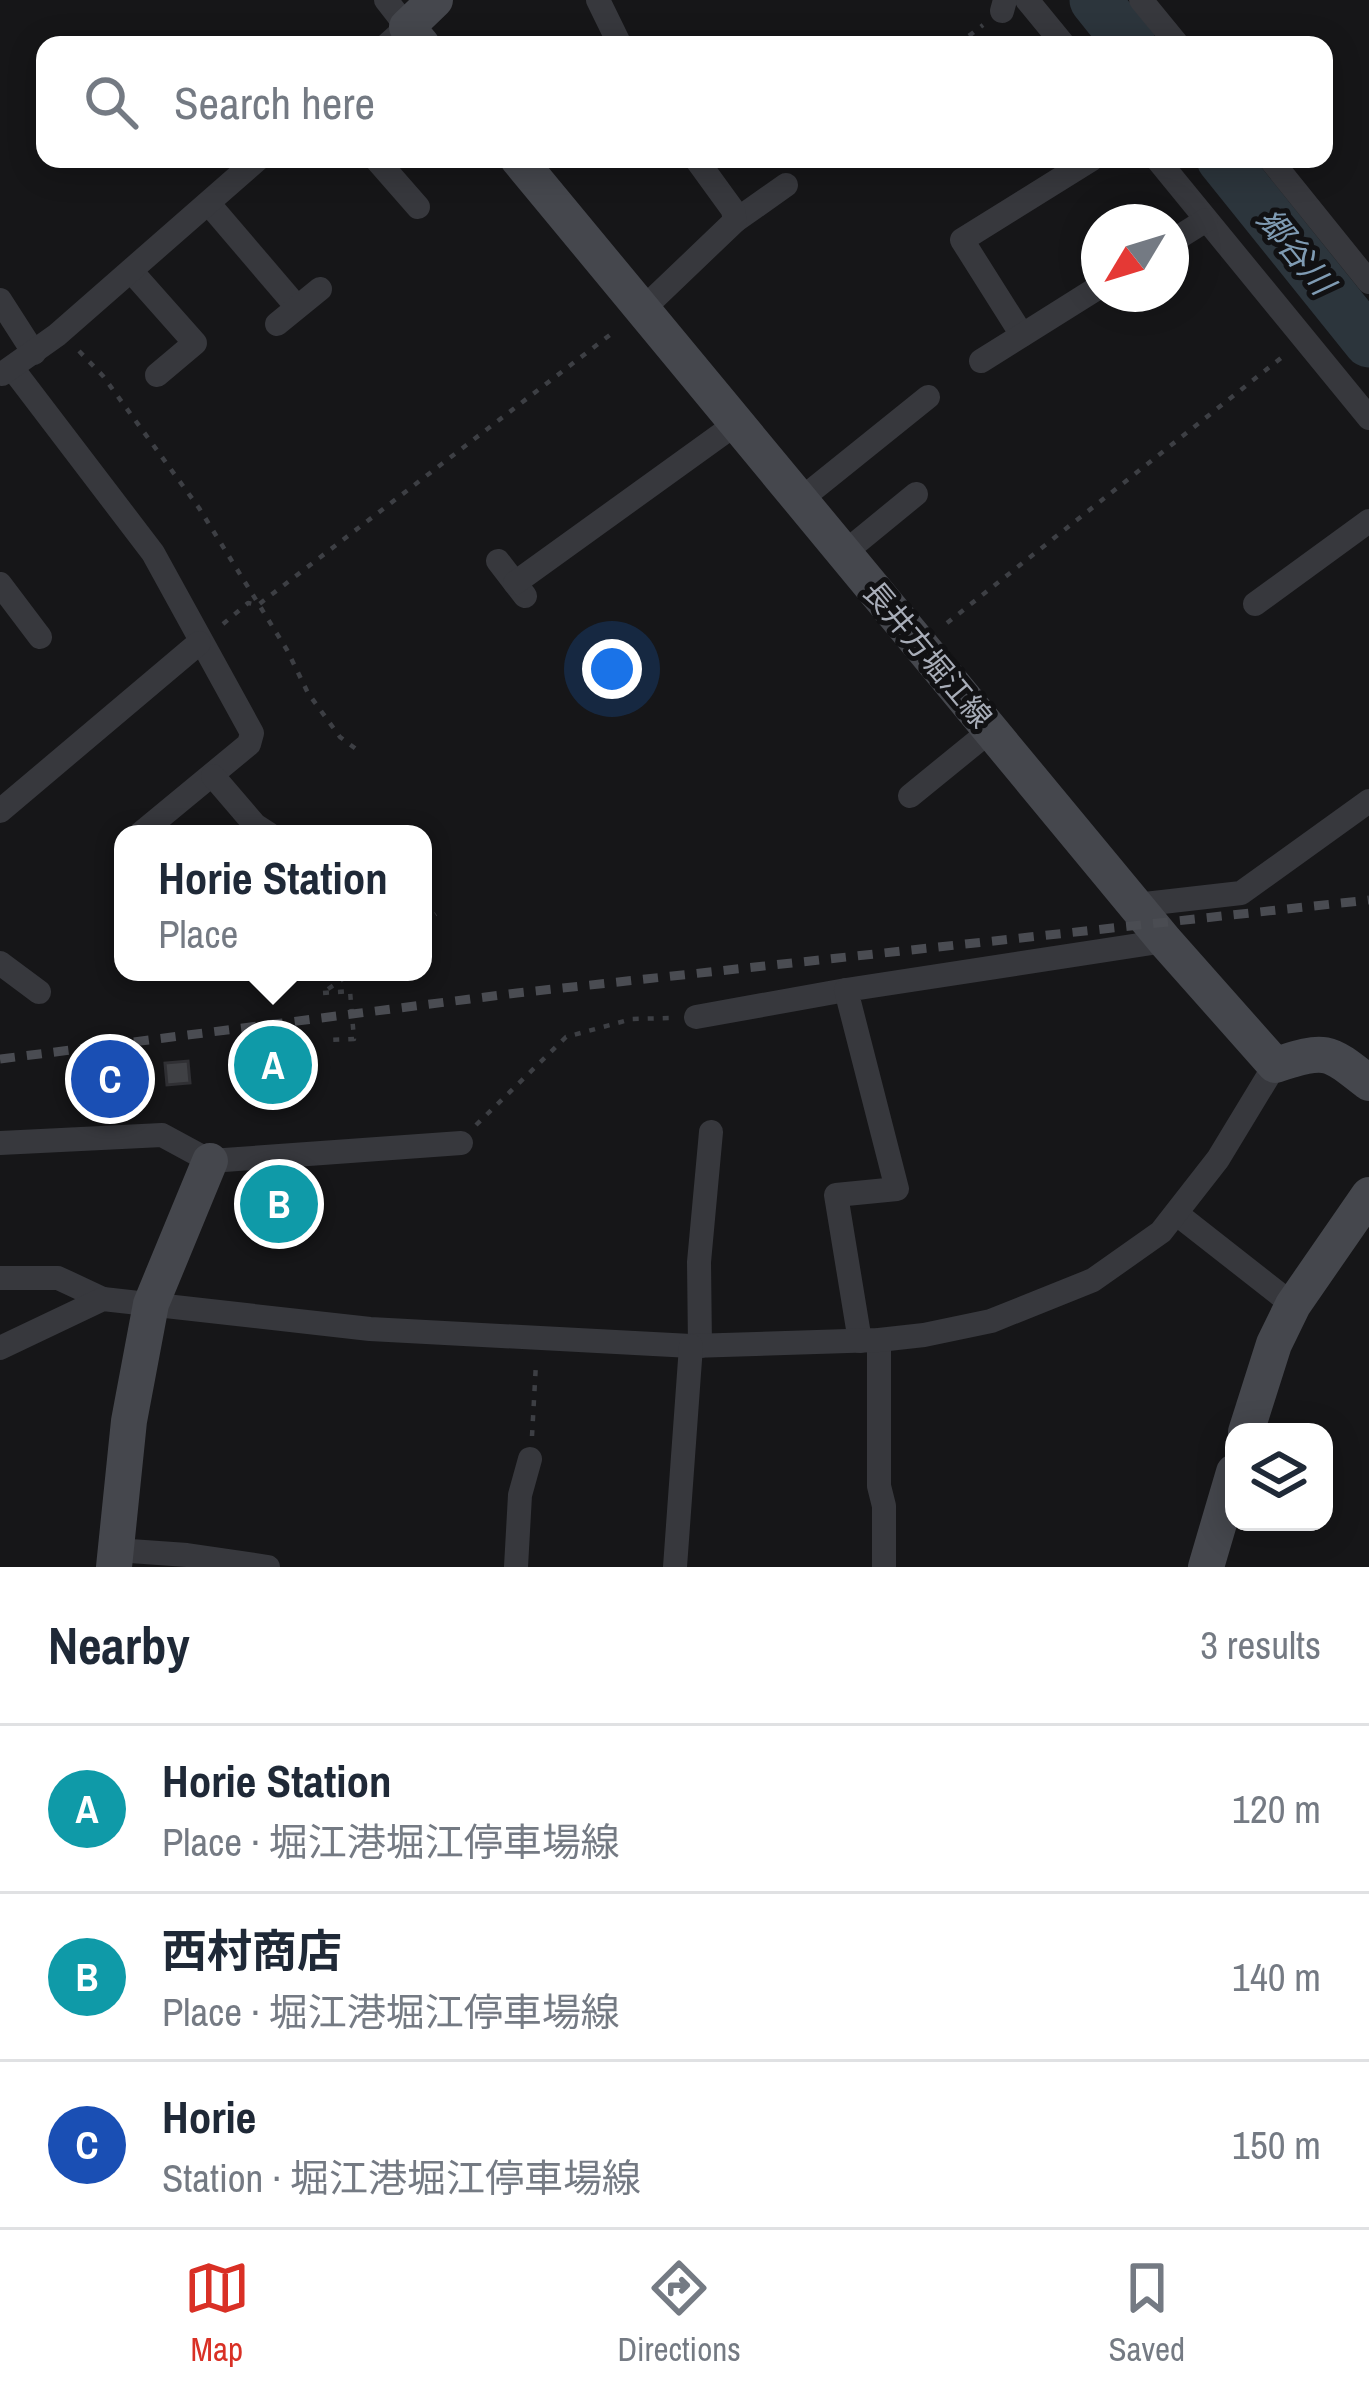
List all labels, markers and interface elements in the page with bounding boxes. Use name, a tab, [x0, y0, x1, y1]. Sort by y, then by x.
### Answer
search box	[36, 36, 1333, 168]
icon: search	[78, 69, 144, 135]
text: Search here	[174, 72, 375, 133]
water label: 郷谷川	[1248, 199, 1346, 306]
north arrow	[1081, 204, 1189, 312]
street label: 長井方堀江線	[855, 572, 1001, 736]
your location	[582, 639, 642, 699]
popup	[114, 825, 432, 981]
text: Horie Station	[158, 847, 388, 908]
text: Place	[158, 908, 238, 960]
pin: A	[234, 1020, 312, 1110]
pin: C	[71, 1034, 149, 1124]
pin: B	[240, 1159, 318, 1249]
map controls	[1225, 1423, 1333, 1531]
button: layers	[1225, 1423, 1333, 1531]
text: Nearby	[48, 1611, 190, 1680]
text: 3 results	[1200, 1619, 1321, 1671]
text: Horie Station	[162, 1750, 392, 1811]
text: A	[75, 1783, 99, 1835]
text: 120 m	[1232, 1783, 1321, 1835]
text: Place · 堀江港堀江停車場線	[162, 1816, 620, 1868]
text: 西村商店	[162, 1920, 342, 1981]
text: B	[75, 1951, 99, 2003]
text: 140 m	[1232, 1951, 1321, 2003]
text: Place · 堀江港堀江停車場線	[162, 1986, 620, 2038]
text: Horie	[162, 2086, 256, 2147]
text: C	[75, 2119, 99, 2171]
text: 150 m	[1232, 2119, 1321, 2171]
text: Station · 堀江港堀江停車場線	[162, 2152, 641, 2204]
tab: Map	[184, 2255, 250, 2371]
tab: Directions	[617, 2255, 741, 2371]
tab: Saved	[1108, 2255, 1185, 2371]

